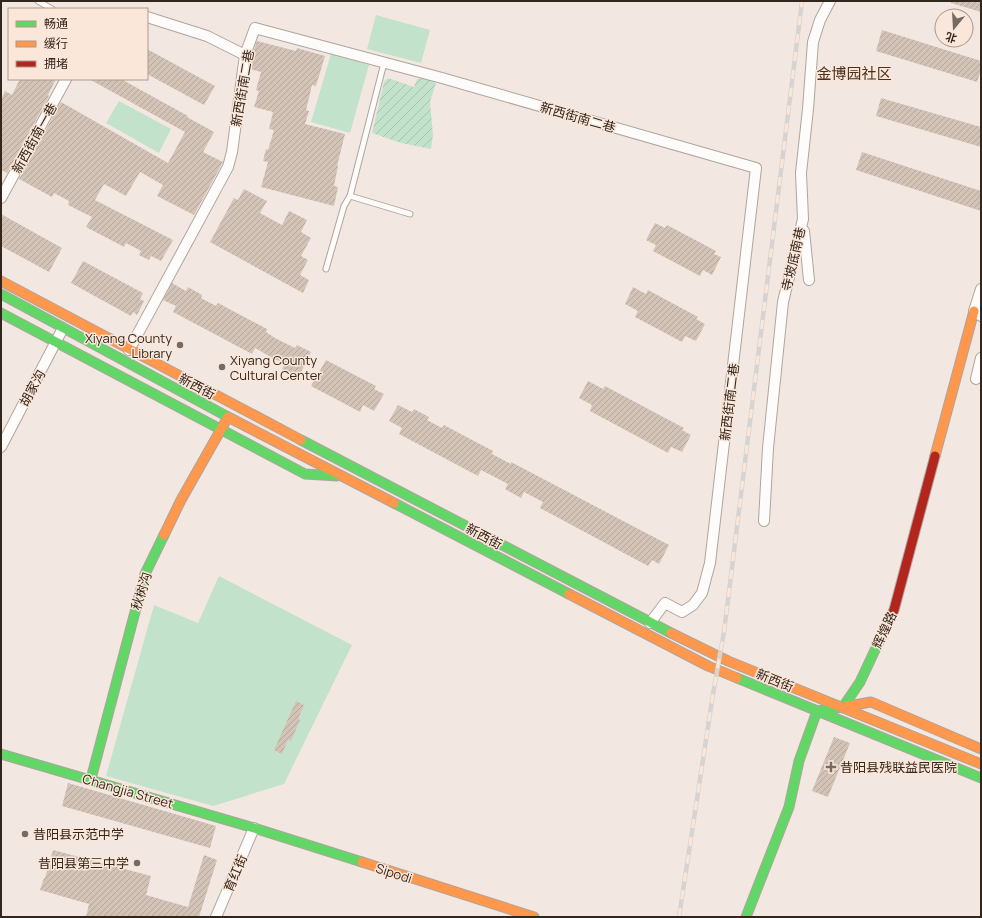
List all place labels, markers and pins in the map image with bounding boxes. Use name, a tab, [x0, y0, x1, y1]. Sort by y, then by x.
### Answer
place label: Xiyang County Library	[85, 329, 172, 362]
marker: Xiyang County Library	[175, 340, 185, 350]
place label: Xiyang County Cultural Center	[230, 351, 322, 384]
marker: Xiyang County Cultural Center	[217, 362, 227, 372]
place label: 昔阳县残联益民医院	[840, 758, 957, 776]
marker: 昔阳县残联益民医院	[825, 761, 837, 773]
place label: 昔阳县示范中学	[33, 825, 124, 843]
marker: 昔阳县示范中学	[20, 829, 30, 839]
place label: 昔阳县第三中学	[38, 854, 129, 872]
marker: 昔阳县第三中学	[132, 858, 142, 868]

